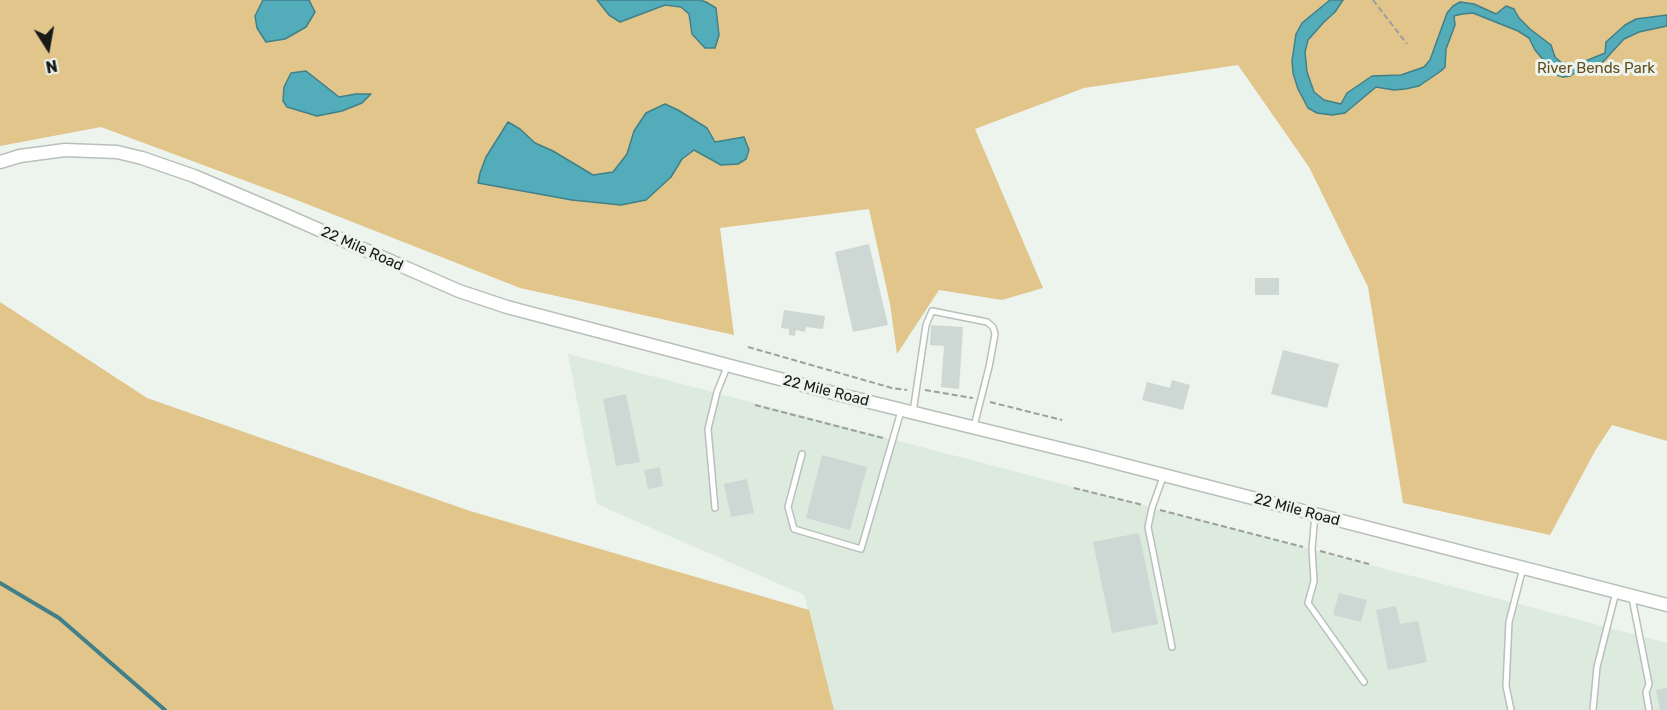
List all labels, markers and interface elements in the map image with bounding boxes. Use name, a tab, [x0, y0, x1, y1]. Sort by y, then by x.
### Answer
north arrow	[18, 18, 78, 78]
text: N	[44, 56, 59, 77]
park label: River Bends Park	[1537, 60, 1655, 78]
street label: 22 Mile Road	[318, 223, 406, 275]
street label: 22 Mile Road	[781, 372, 871, 410]
street label: 22 Mile Road	[1252, 490, 1342, 530]

